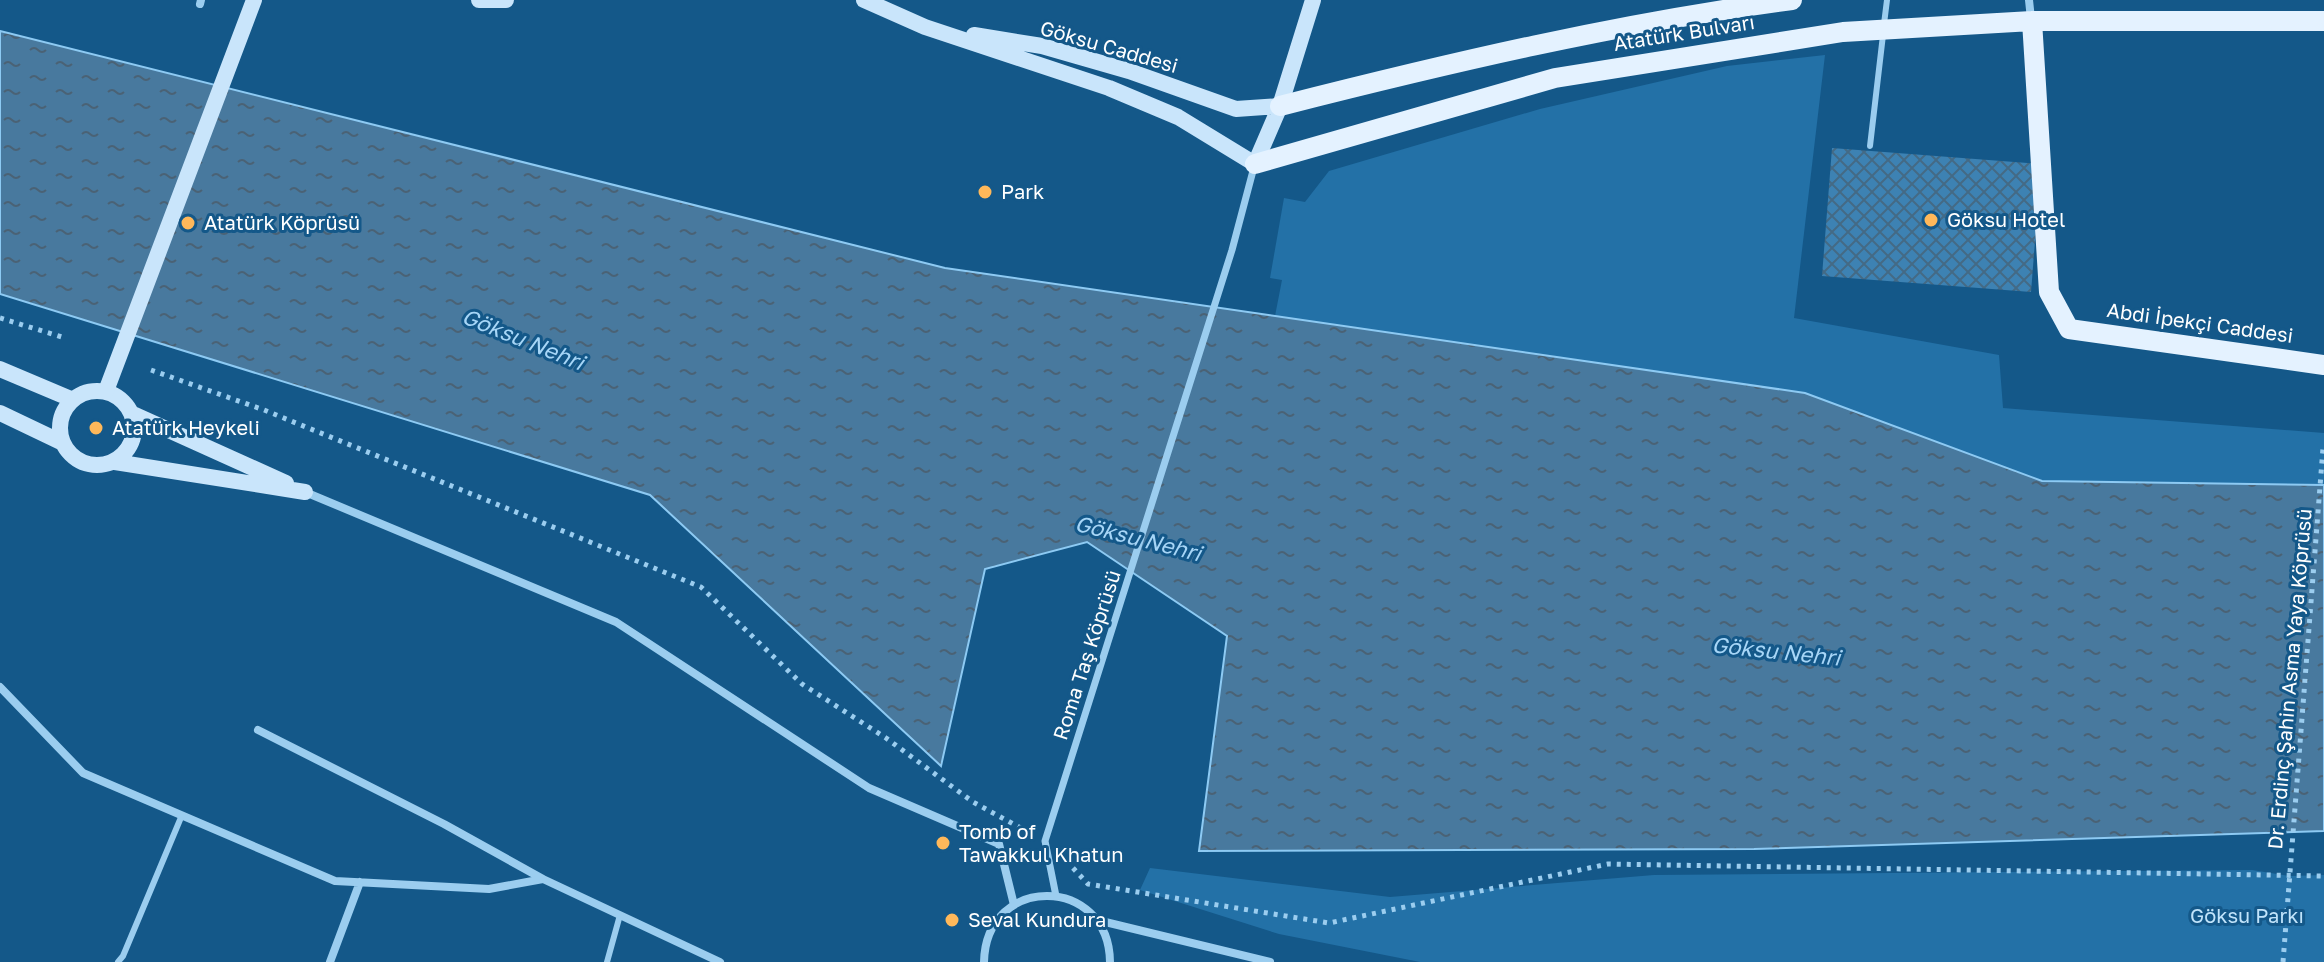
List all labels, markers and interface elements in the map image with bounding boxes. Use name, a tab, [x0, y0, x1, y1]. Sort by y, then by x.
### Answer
street label: Atatürk Bulvarı	[1612, 9, 1756, 55]
street label: Göksu Caddesi	[1038, 15, 1181, 77]
place label: Park	[1001, 179, 1044, 203]
marker: Park	[976, 183, 994, 201]
place label: Göksu Hotel	[1947, 207, 2065, 231]
place label: Atatürk Köprüsü	[204, 210, 360, 234]
marker: Göksu Hotel	[1922, 211, 1940, 229]
marker: Atatürk Köprüsü	[179, 214, 197, 232]
street label: Abdi İpekçi Caddesi	[2105, 297, 2295, 347]
water label: Göksu Nehri	[458, 302, 591, 376]
place label: Atatürk Heykeli	[112, 415, 260, 439]
marker: Atatürk Heykeli	[87, 419, 105, 437]
street label: Dr. Erdinç Şahin Asma Yaya Köprüsü	[2262, 507, 2316, 850]
water label: Göksu Nehri	[1072, 509, 1207, 567]
street label: Roma Taş Köprüsü	[1047, 567, 1125, 743]
water label: Göksu Nehri	[1710, 630, 1845, 671]
place label: Tomb of Tawakkul Khatun	[959, 819, 1124, 866]
marker: Tomb of Tawakkul Khatun	[934, 834, 952, 852]
park label: Göksu Parkı	[2190, 903, 2304, 927]
place label: Seval Kundura	[968, 907, 1106, 931]
marker: Seval Kundura	[943, 911, 961, 929]

